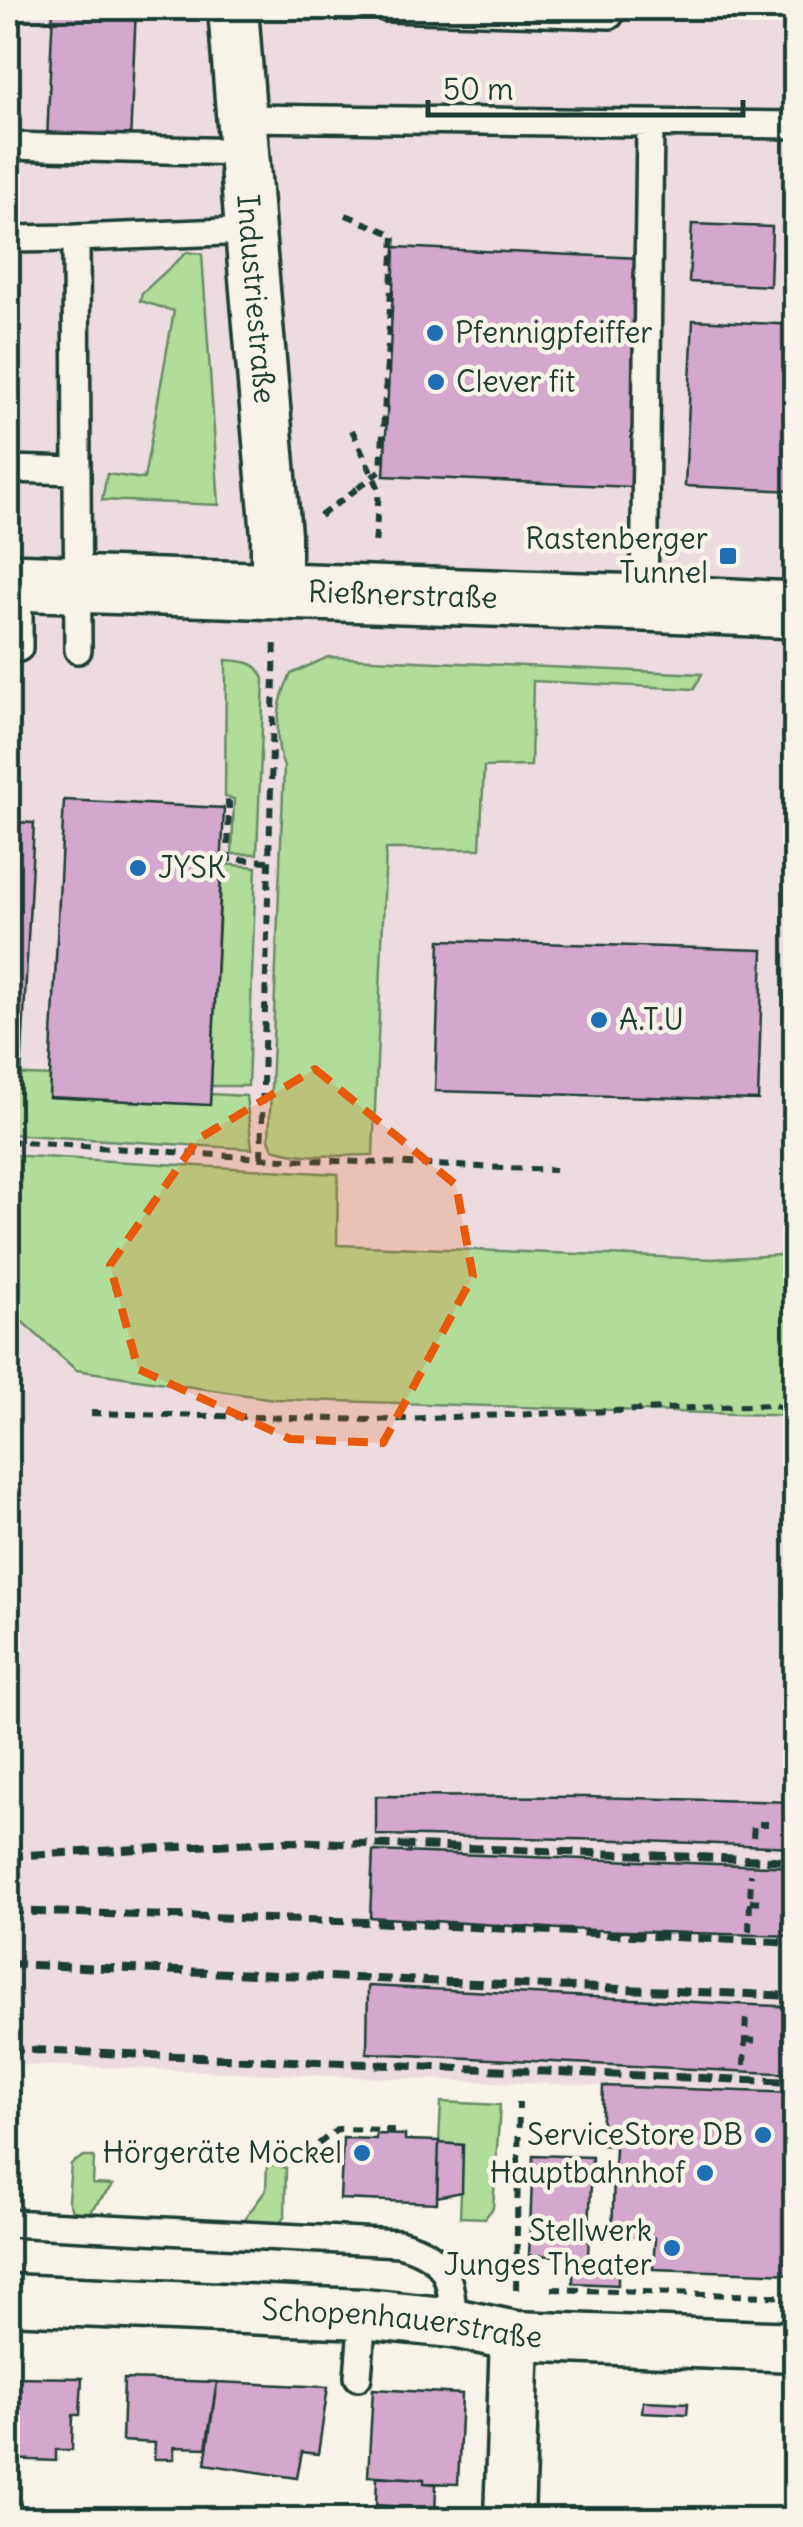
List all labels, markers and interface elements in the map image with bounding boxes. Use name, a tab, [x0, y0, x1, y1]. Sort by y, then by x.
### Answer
scale bar	[428, 55, 743, 117]
text: 50 m	[443, 70, 513, 108]
street label: Industriestraße	[229, 193, 285, 405]
place label: Pfennigpfeiffer	[455, 313, 653, 351]
marker: Pfennigpfeiffer	[424, 322, 446, 344]
place label: Clever fit	[456, 362, 575, 400]
marker: Clever fit	[425, 371, 447, 393]
place label: Rastenberger Tunnel	[525, 519, 708, 591]
marker: Rastenberger Tunnel	[717, 545, 739, 567]
street label: Rießnerstraße	[308, 572, 498, 616]
place label: JYSK	[158, 848, 226, 886]
marker: JYSK	[127, 857, 149, 879]
place label: A.T.U	[619, 1000, 684, 1038]
marker: A.T.U	[588, 1009, 610, 1031]
place label: ServiceStore DB	[527, 2115, 743, 2153]
marker: ServiceStore DB	[752, 2124, 774, 2146]
place label: Hörgeräte Möckel	[102, 2133, 342, 2171]
marker: Hörgeräte Möckel	[351, 2142, 373, 2164]
place label: Hauptbahnhof	[490, 2153, 686, 2191]
marker: Hauptbahnhof	[694, 2162, 716, 2184]
place label: Stellwerk Junges Theater	[444, 2211, 652, 2283]
marker: Stellwerk Junges Theater	[661, 2237, 683, 2259]
street label: Schopenhauerstraße	[261, 2290, 543, 2355]

